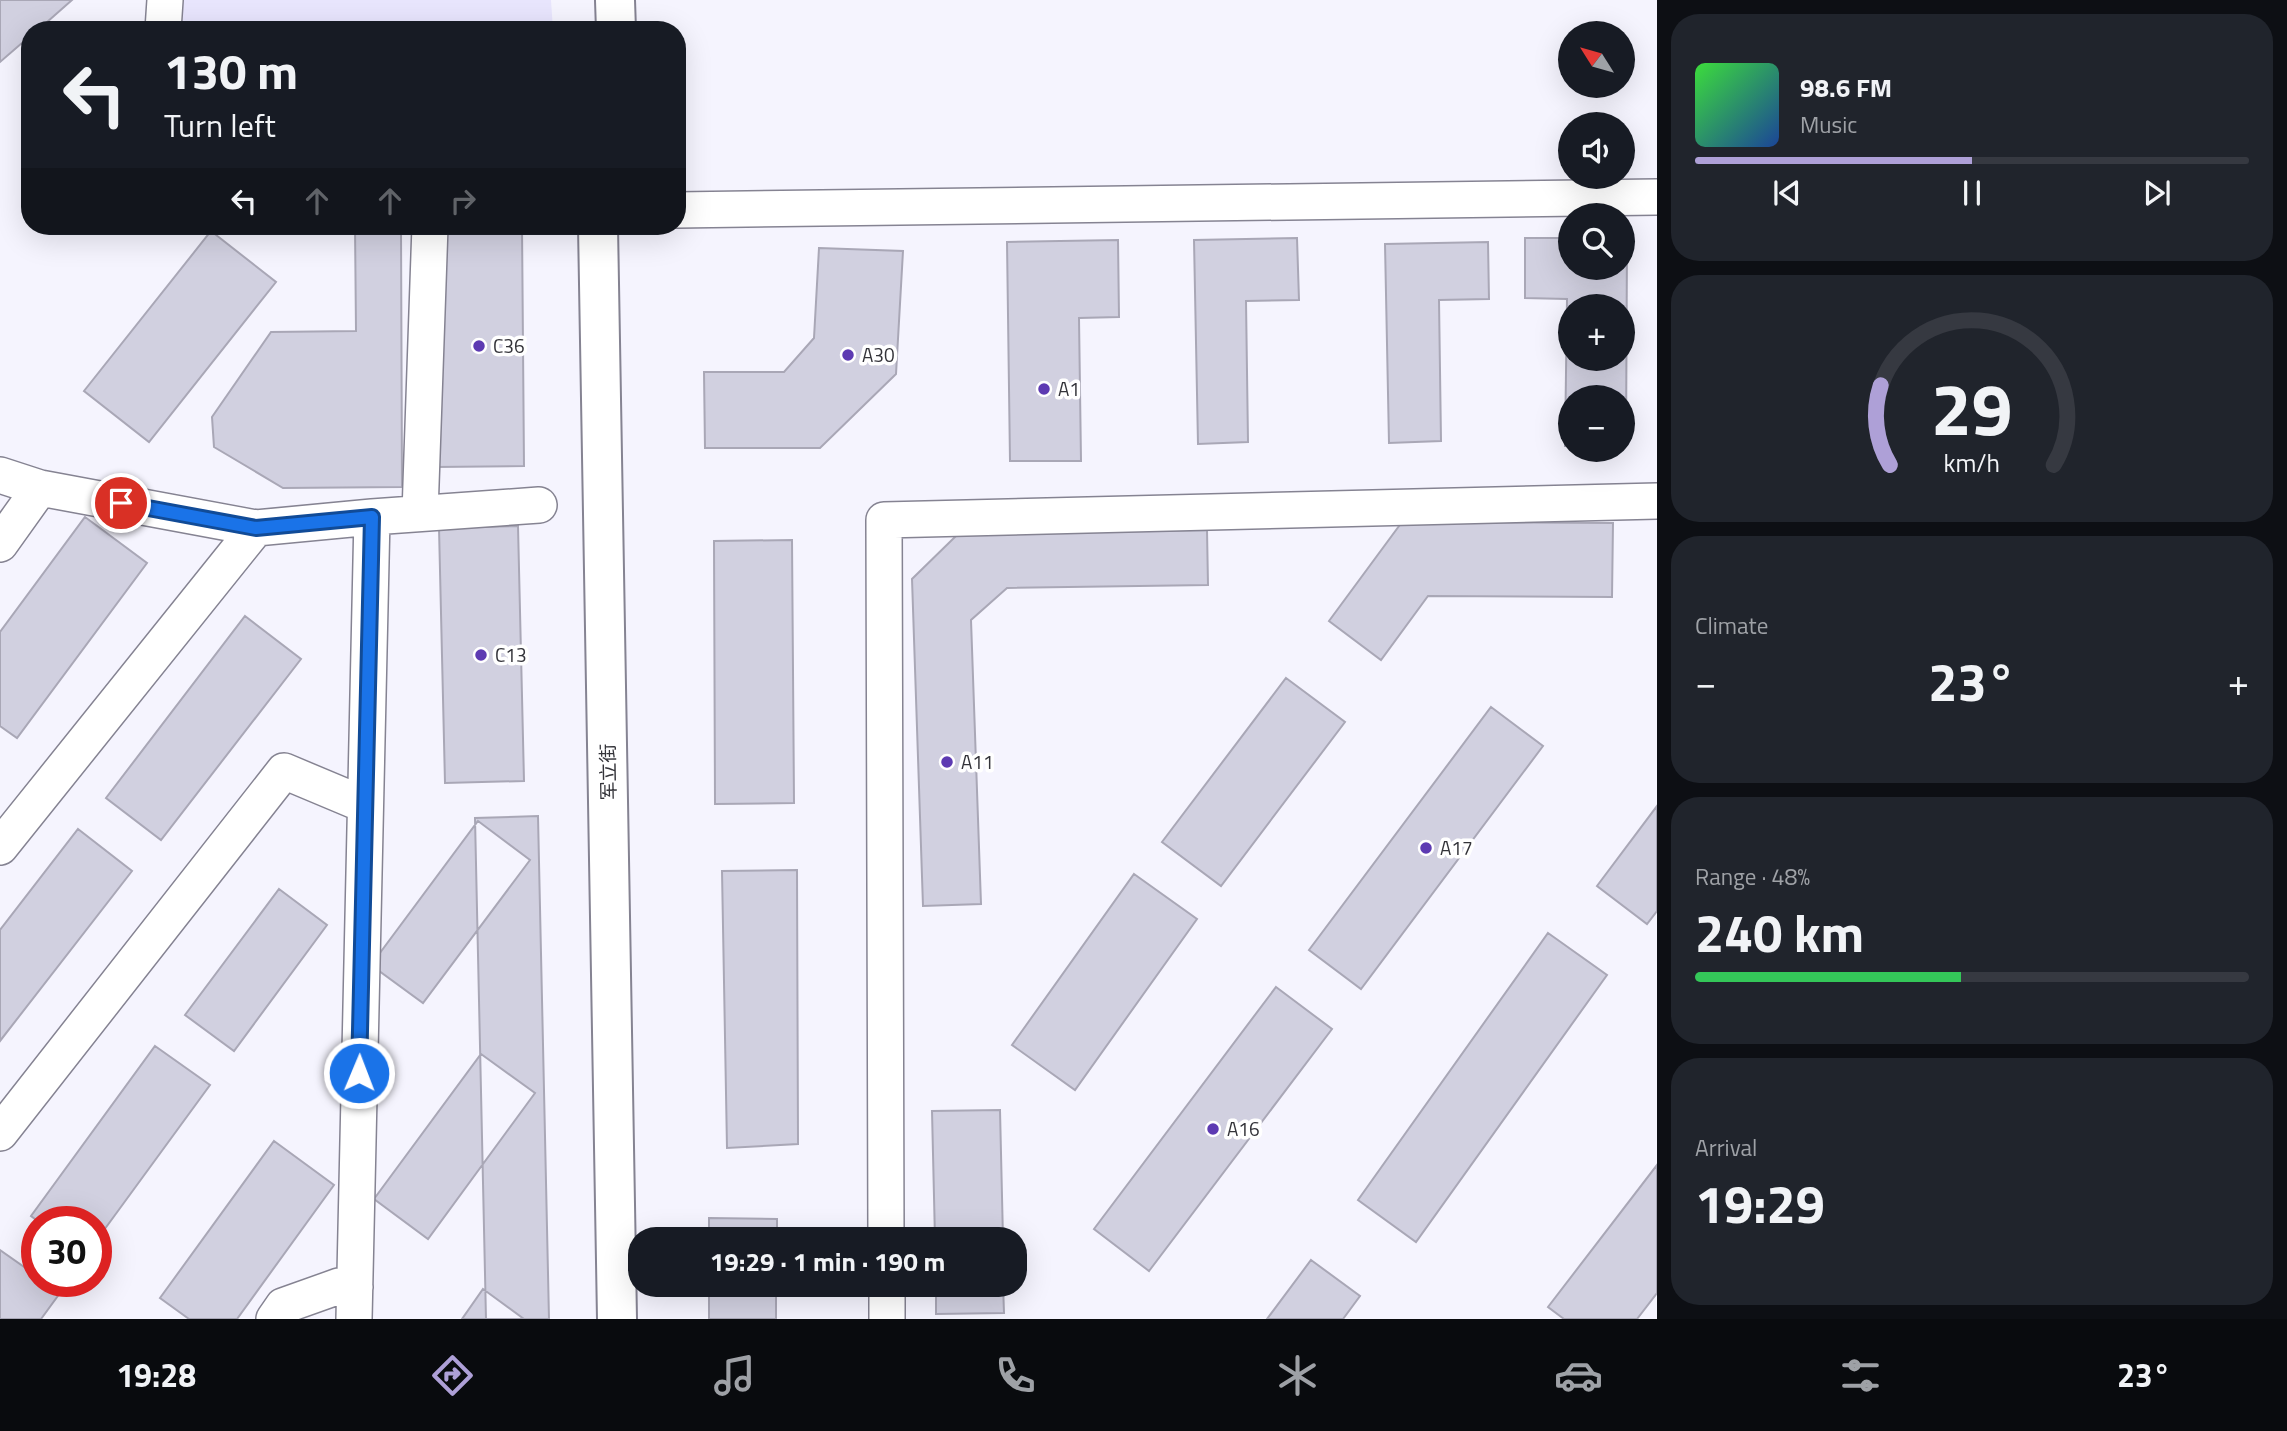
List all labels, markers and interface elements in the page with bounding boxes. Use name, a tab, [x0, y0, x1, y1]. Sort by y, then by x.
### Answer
north arrow	[1558, 21, 1634, 98]
map controls	[1558, 21, 1635, 462]
text: 130 m	[164, 33, 298, 108]
icon: left	[49, 49, 140, 140]
text: 98.6 FM	[1800, 68, 1892, 107]
text: Turn left	[164, 101, 276, 149]
text: Music	[1800, 107, 1857, 142]
button: sound	[1558, 112, 1635, 189]
icon: previous	[1768, 174, 1806, 212]
icon: pause	[1953, 174, 1991, 212]
icon: next	[2138, 174, 2176, 212]
icon: left	[225, 182, 263, 220]
icon: ahead	[298, 182, 336, 220]
icon: ahead	[371, 182, 409, 220]
icon: right	[444, 182, 482, 220]
button: search	[1558, 203, 1635, 280]
button: +	[1558, 294, 1635, 371]
place label: C36	[493, 331, 525, 360]
marker: C36	[471, 338, 487, 354]
place label: A30	[862, 340, 895, 369]
marker: A30	[840, 347, 856, 363]
text: 29	[1931, 353, 2013, 463]
place label: A1	[1058, 374, 1080, 403]
marker: A1	[1036, 381, 1052, 397]
button: −	[1558, 385, 1635, 462]
text: km/h	[1944, 443, 2000, 481]
pin	[91, 473, 151, 533]
icon: arrive	[102, 484, 140, 522]
text: Climate	[1695, 608, 1768, 643]
place label: C13	[495, 640, 527, 669]
text: 23°	[1928, 642, 2016, 721]
marker: C13	[473, 647, 489, 663]
text: −	[1695, 653, 1716, 711]
text: +	[2228, 653, 2249, 711]
street label: 军立街	[593, 743, 622, 801]
place label: A11	[961, 747, 994, 776]
marker: A11	[939, 754, 955, 770]
place label: A17	[1440, 833, 1473, 862]
marker: A17	[1418, 840, 1434, 856]
text: Range · 48%	[1695, 859, 1810, 894]
text: 240 km	[1695, 893, 1864, 972]
position arrow	[322, 1036, 396, 1110]
place label: A16	[1227, 1114, 1260, 1143]
marker: A16	[1205, 1121, 1221, 1137]
text: Arrival	[1695, 1130, 1757, 1165]
text: 19:29	[1695, 1164, 1825, 1243]
speed limit sign: 30	[21, 1206, 112, 1297]
text: 19:29 · 1 min · 190 m	[710, 1242, 945, 1281]
text: 19:28	[116, 1351, 196, 1399]
icon: directions	[428, 1351, 477, 1400]
icon: music	[710, 1351, 759, 1400]
icon: phone	[991, 1351, 1040, 1400]
icon: climate	[1273, 1351, 1322, 1400]
icon: car	[1554, 1351, 1603, 1400]
icon: filters	[1836, 1351, 1885, 1400]
text: 23°	[2117, 1351, 2171, 1399]

